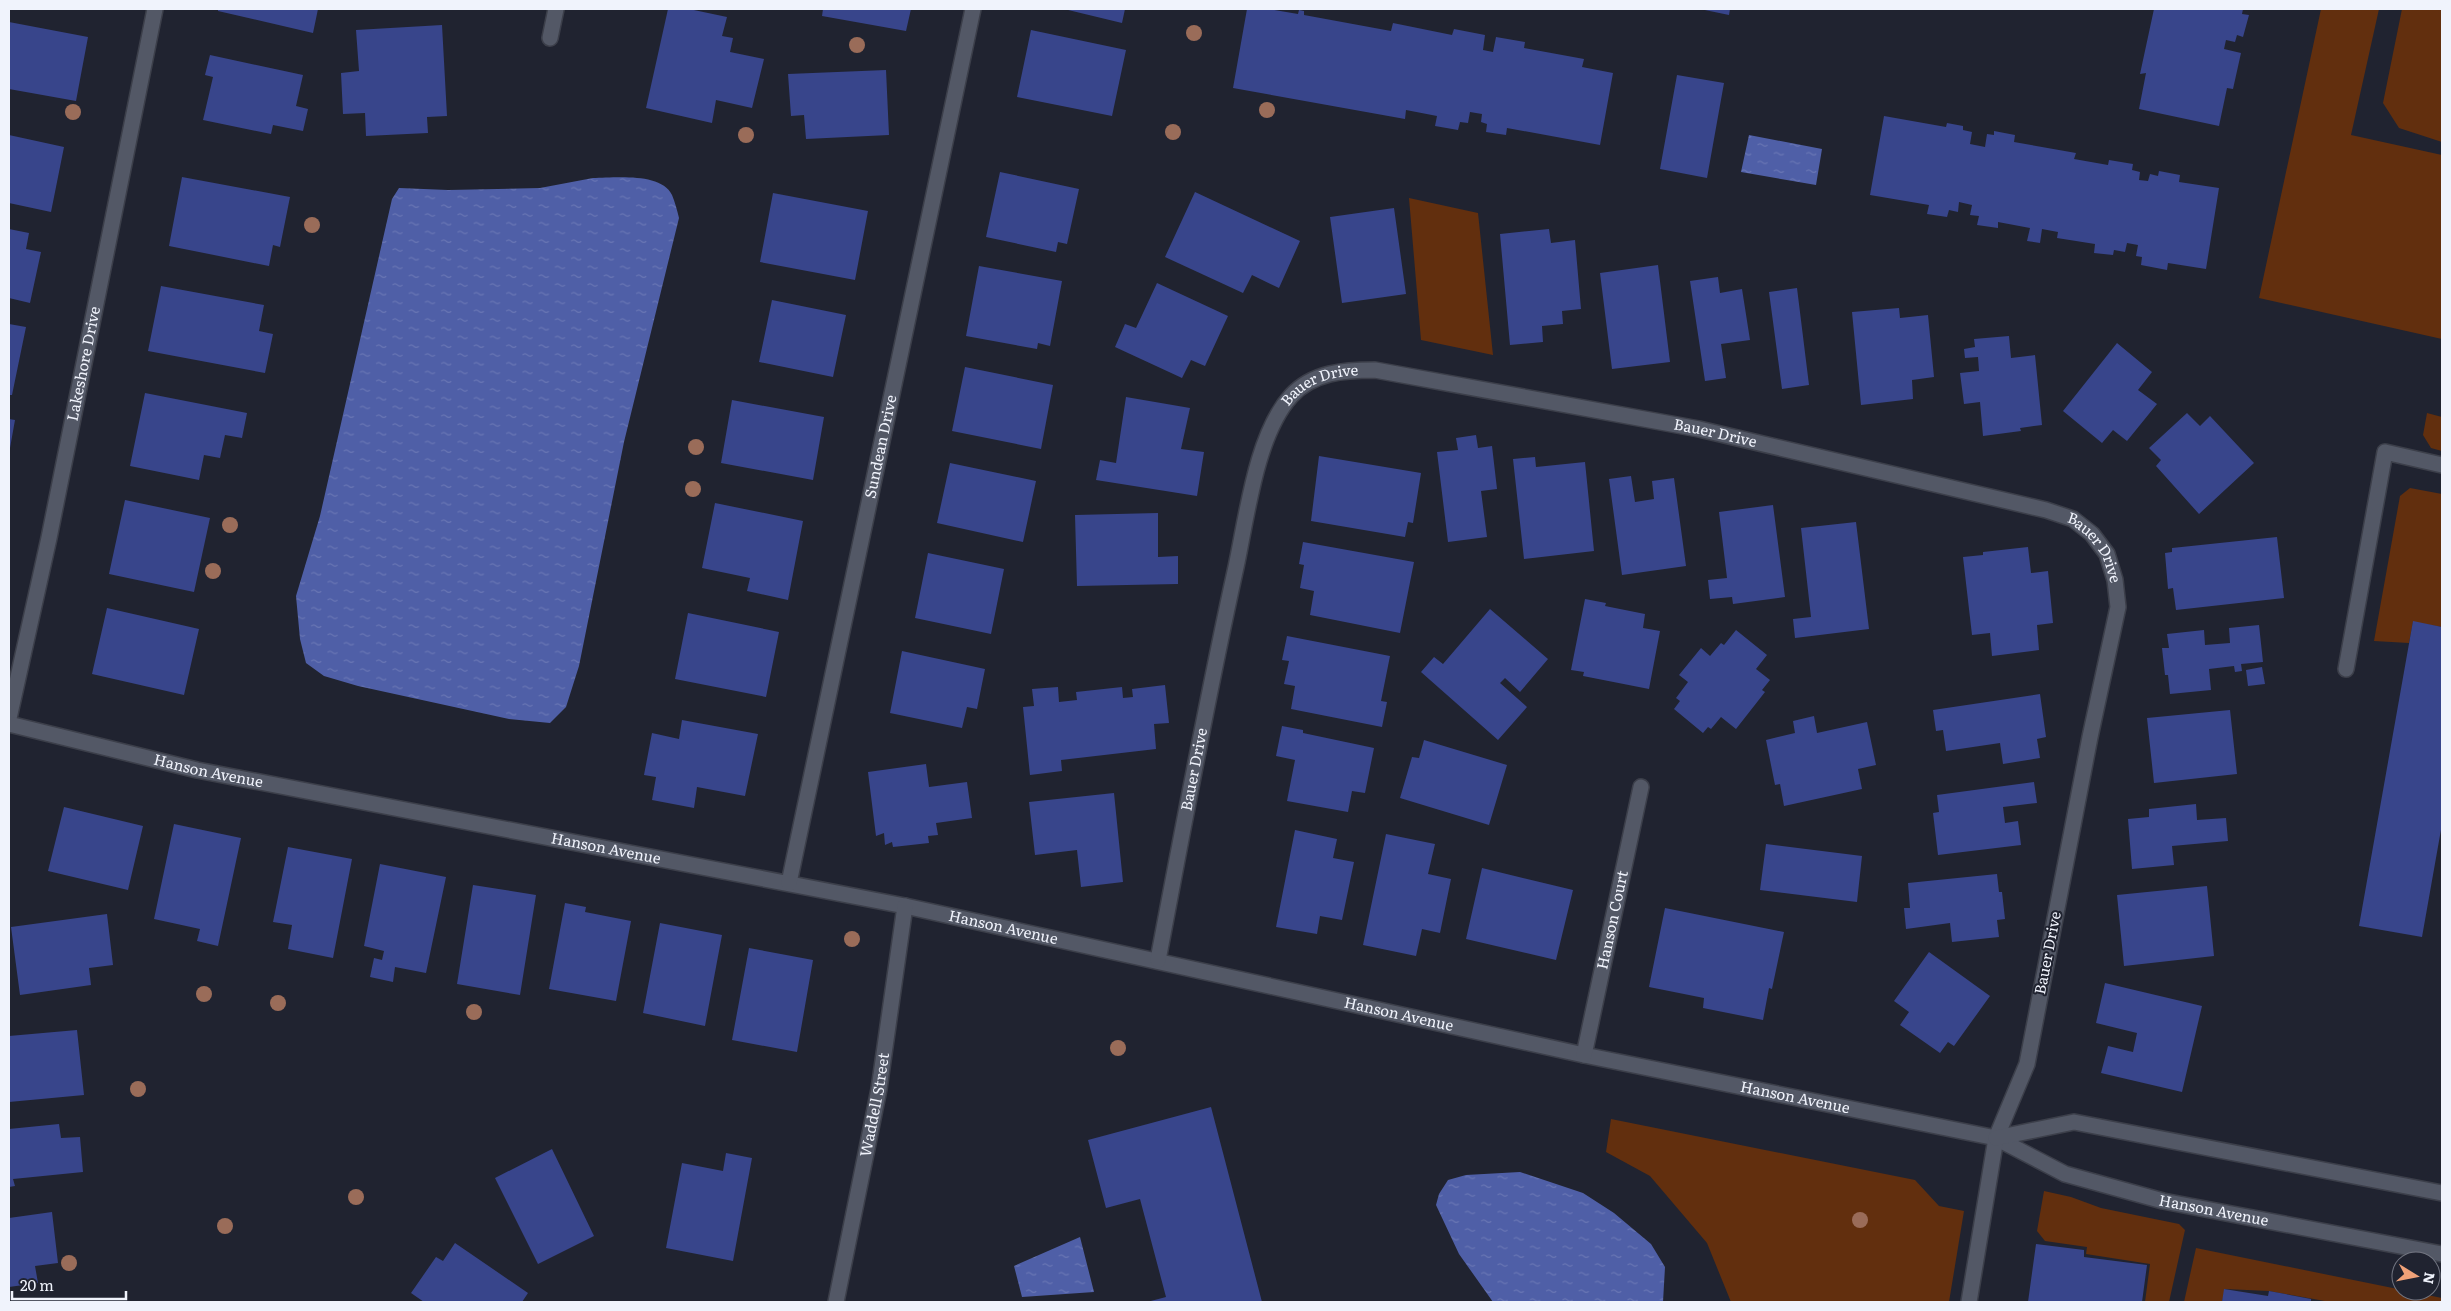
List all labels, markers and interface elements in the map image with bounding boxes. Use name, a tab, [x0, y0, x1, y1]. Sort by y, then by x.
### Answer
street label: Lakeshore Drive	[60, 304, 105, 423]
street label: Bauer Drive	[1274, 357, 1359, 410]
street label: Sundean Drive	[857, 392, 902, 500]
street label: Bauer Drive	[1672, 412, 1760, 452]
street label: Bauer Drive	[2065, 505, 2128, 586]
street label: Bauer Drive	[1174, 725, 1212, 813]
street label: Hanson Avenue	[152, 747, 266, 793]
street label: Hanson Avenue	[549, 825, 663, 869]
street label: Hanson Court	[1590, 868, 1633, 971]
street label: Hanson Avenue	[947, 903, 1061, 949]
street label: Bauer Drive	[2027, 909, 2066, 996]
street label: Hanson Avenue	[1342, 990, 1456, 1036]
street label: Waddell Street	[853, 1051, 894, 1159]
street label: Hanson Avenue	[1739, 1074, 1852, 1118]
street label: Hanson Avenue	[2157, 1187, 2271, 1231]
north arrow	[2391, 1251, 2441, 1301]
scale bar	[12, 1268, 126, 1300]
text: N	[2419, 1271, 2441, 1286]
text: 20 m	[20, 1273, 54, 1296]

